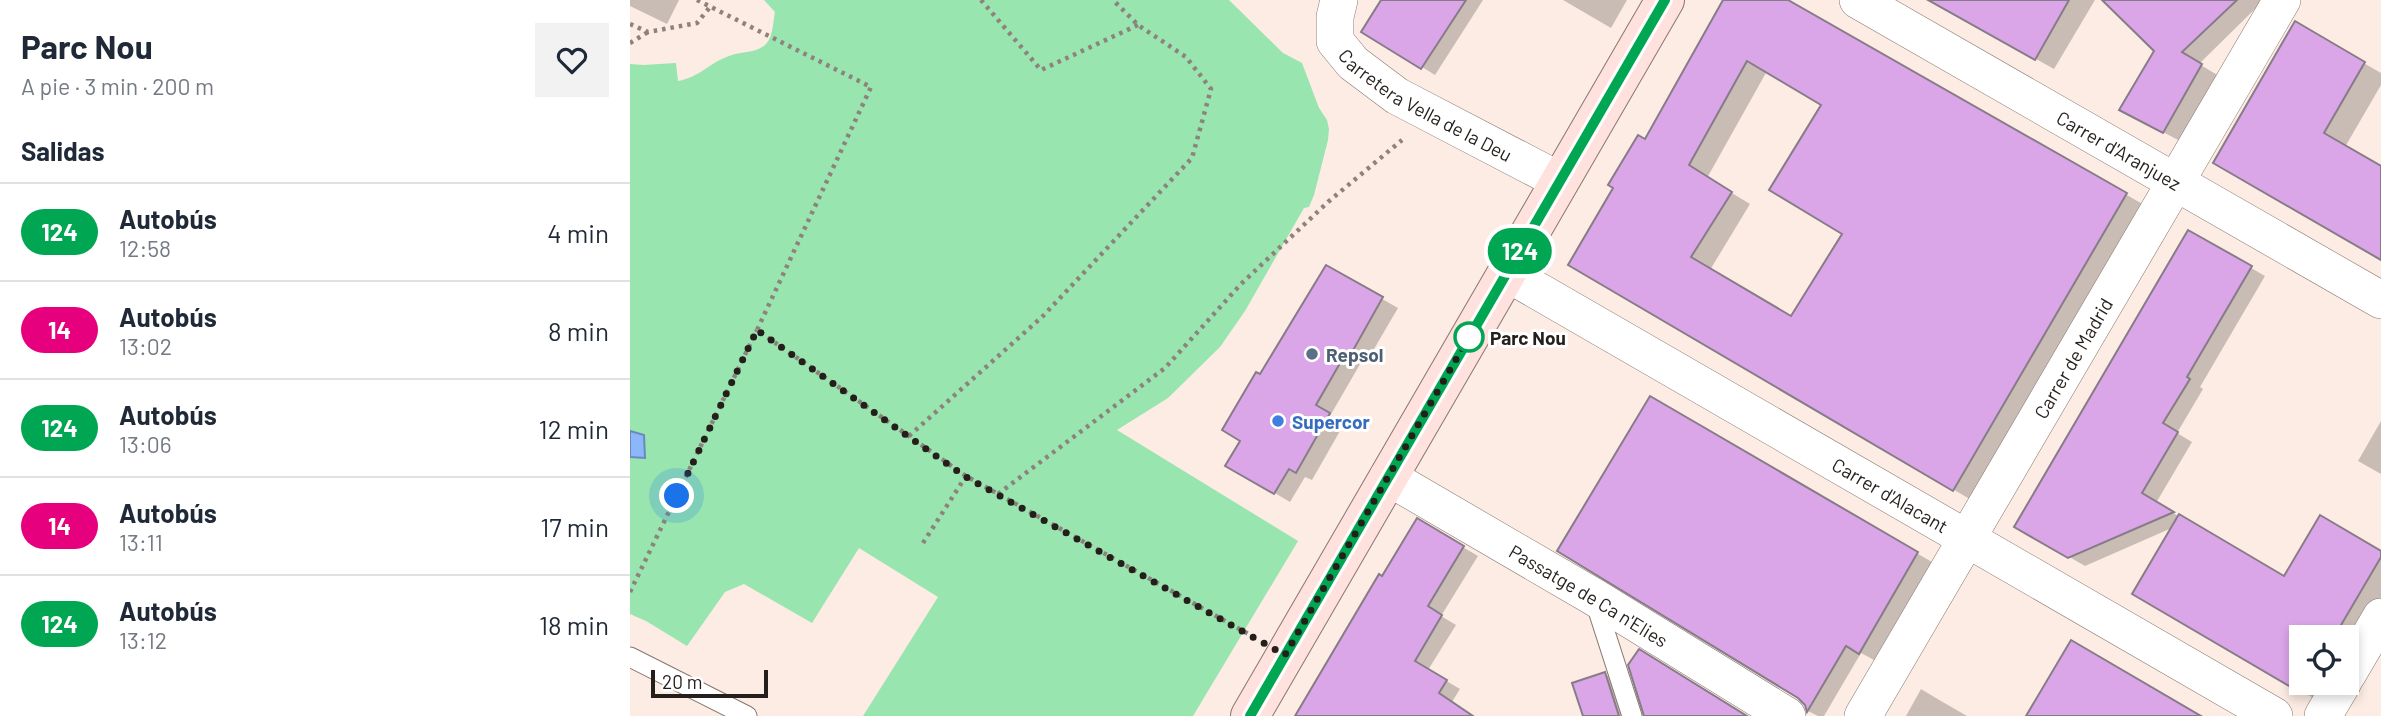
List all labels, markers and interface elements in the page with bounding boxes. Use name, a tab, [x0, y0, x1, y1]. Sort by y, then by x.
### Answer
button: heart	[535, 23, 609, 97]
text: Parc Nou	[21, 26, 153, 66]
street label: Carretera Vella de la Deu	[1334, 44, 1516, 166]
text: A pie · 3 min · 200 m	[21, 72, 214, 100]
street label: Carrer d'Aranjuez	[2053, 105, 2185, 194]
text: Salidas	[21, 135, 105, 166]
text: Autobús	[119, 203, 217, 234]
text: 124	[41, 217, 78, 246]
text: 4 min	[547, 217, 609, 248]
line badge: 124	[1480, 228, 1560, 274]
text: 12:58	[119, 234, 171, 262]
text: 124	[1502, 236, 1538, 265]
street label: Carrer de Madrid	[2028, 293, 2117, 422]
text: Autobús	[119, 301, 217, 332]
text: 14	[48, 315, 71, 344]
text: 8 min	[548, 315, 609, 346]
marker: Parc Nou	[1454, 322, 1484, 352]
place label: Parc Nou	[1490, 326, 1566, 349]
text: 13:02	[119, 332, 172, 360]
place label: Repsol	[1326, 343, 1383, 366]
marker: Repsol	[1304, 346, 1320, 362]
text: Autobús	[119, 399, 217, 430]
place label: Supercor	[1292, 410, 1370, 433]
text: 124	[41, 413, 78, 442]
text: 12 min	[539, 413, 609, 444]
marker: Supercor	[1270, 413, 1286, 429]
text: 13:06	[119, 430, 172, 458]
street label: Carrer d'Alacant	[1829, 452, 1953, 537]
your location	[659, 478, 694, 513]
text: Autobús	[119, 497, 217, 528]
text: 14	[48, 511, 71, 540]
text: 17 min	[540, 511, 609, 542]
text: 13:11	[119, 528, 163, 556]
street label: Passatge de Ca n'Elies	[1505, 539, 1672, 651]
text: Autobús	[119, 595, 217, 626]
text: 124	[41, 609, 78, 638]
text: 18 min	[539, 609, 609, 640]
map controls	[2289, 625, 2359, 695]
button: locate	[2289, 625, 2359, 695]
text: 13:12	[119, 626, 167, 654]
scale bar	[651, 667, 768, 699]
text: 20 m	[662, 670, 702, 693]

